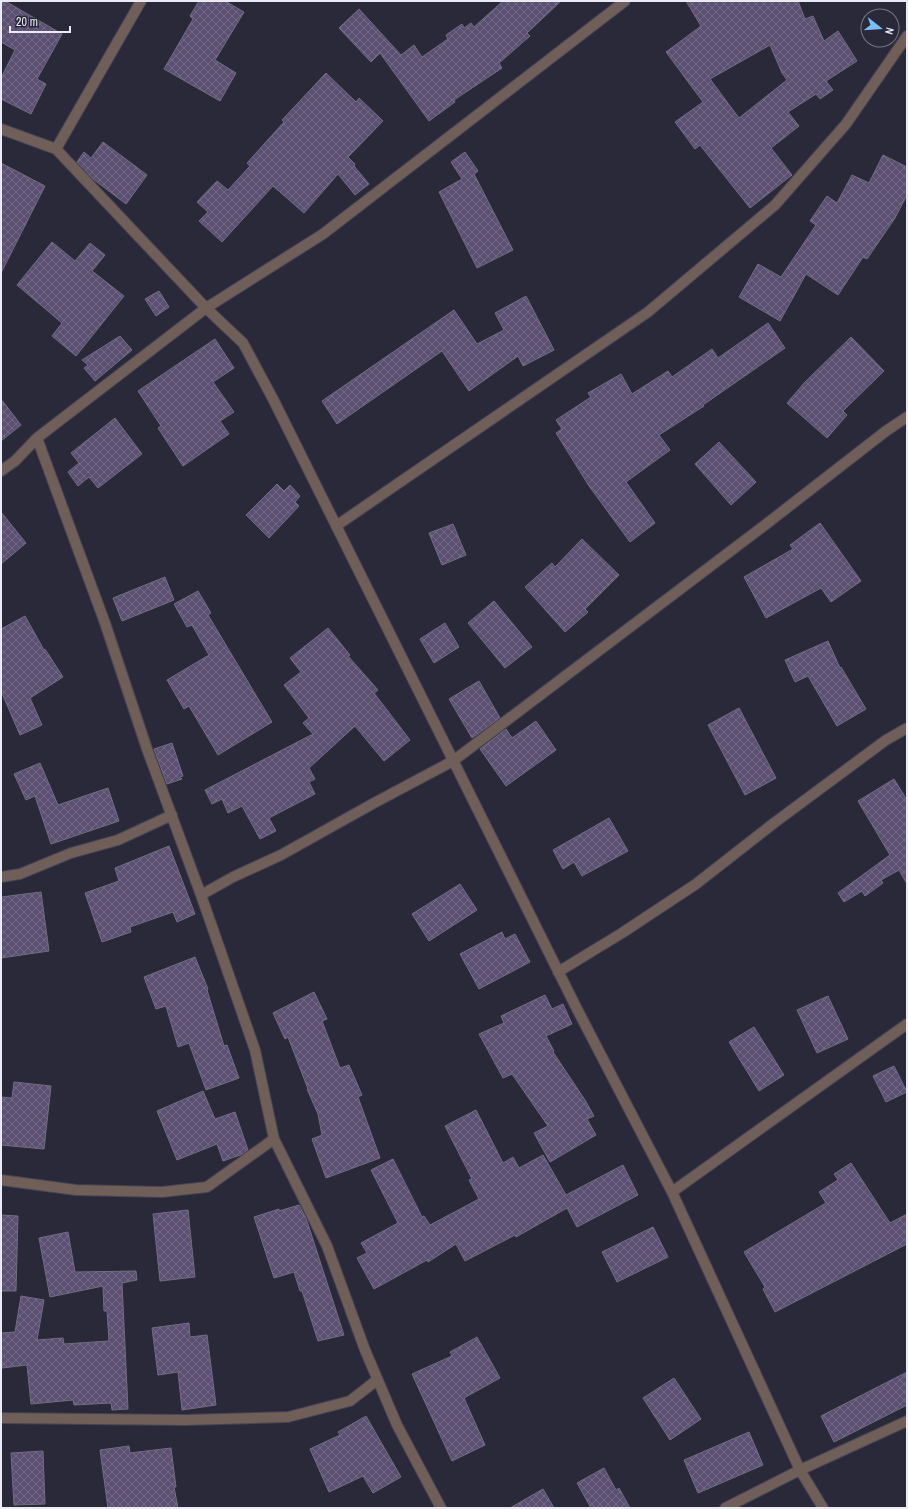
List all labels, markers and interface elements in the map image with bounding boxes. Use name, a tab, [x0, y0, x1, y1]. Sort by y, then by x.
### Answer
scale bar	[10, 8, 70, 34]
north arrow	[860, 8, 900, 48]
text: 20 m	[16, 14, 38, 30]
text: N	[882, 26, 897, 36]

